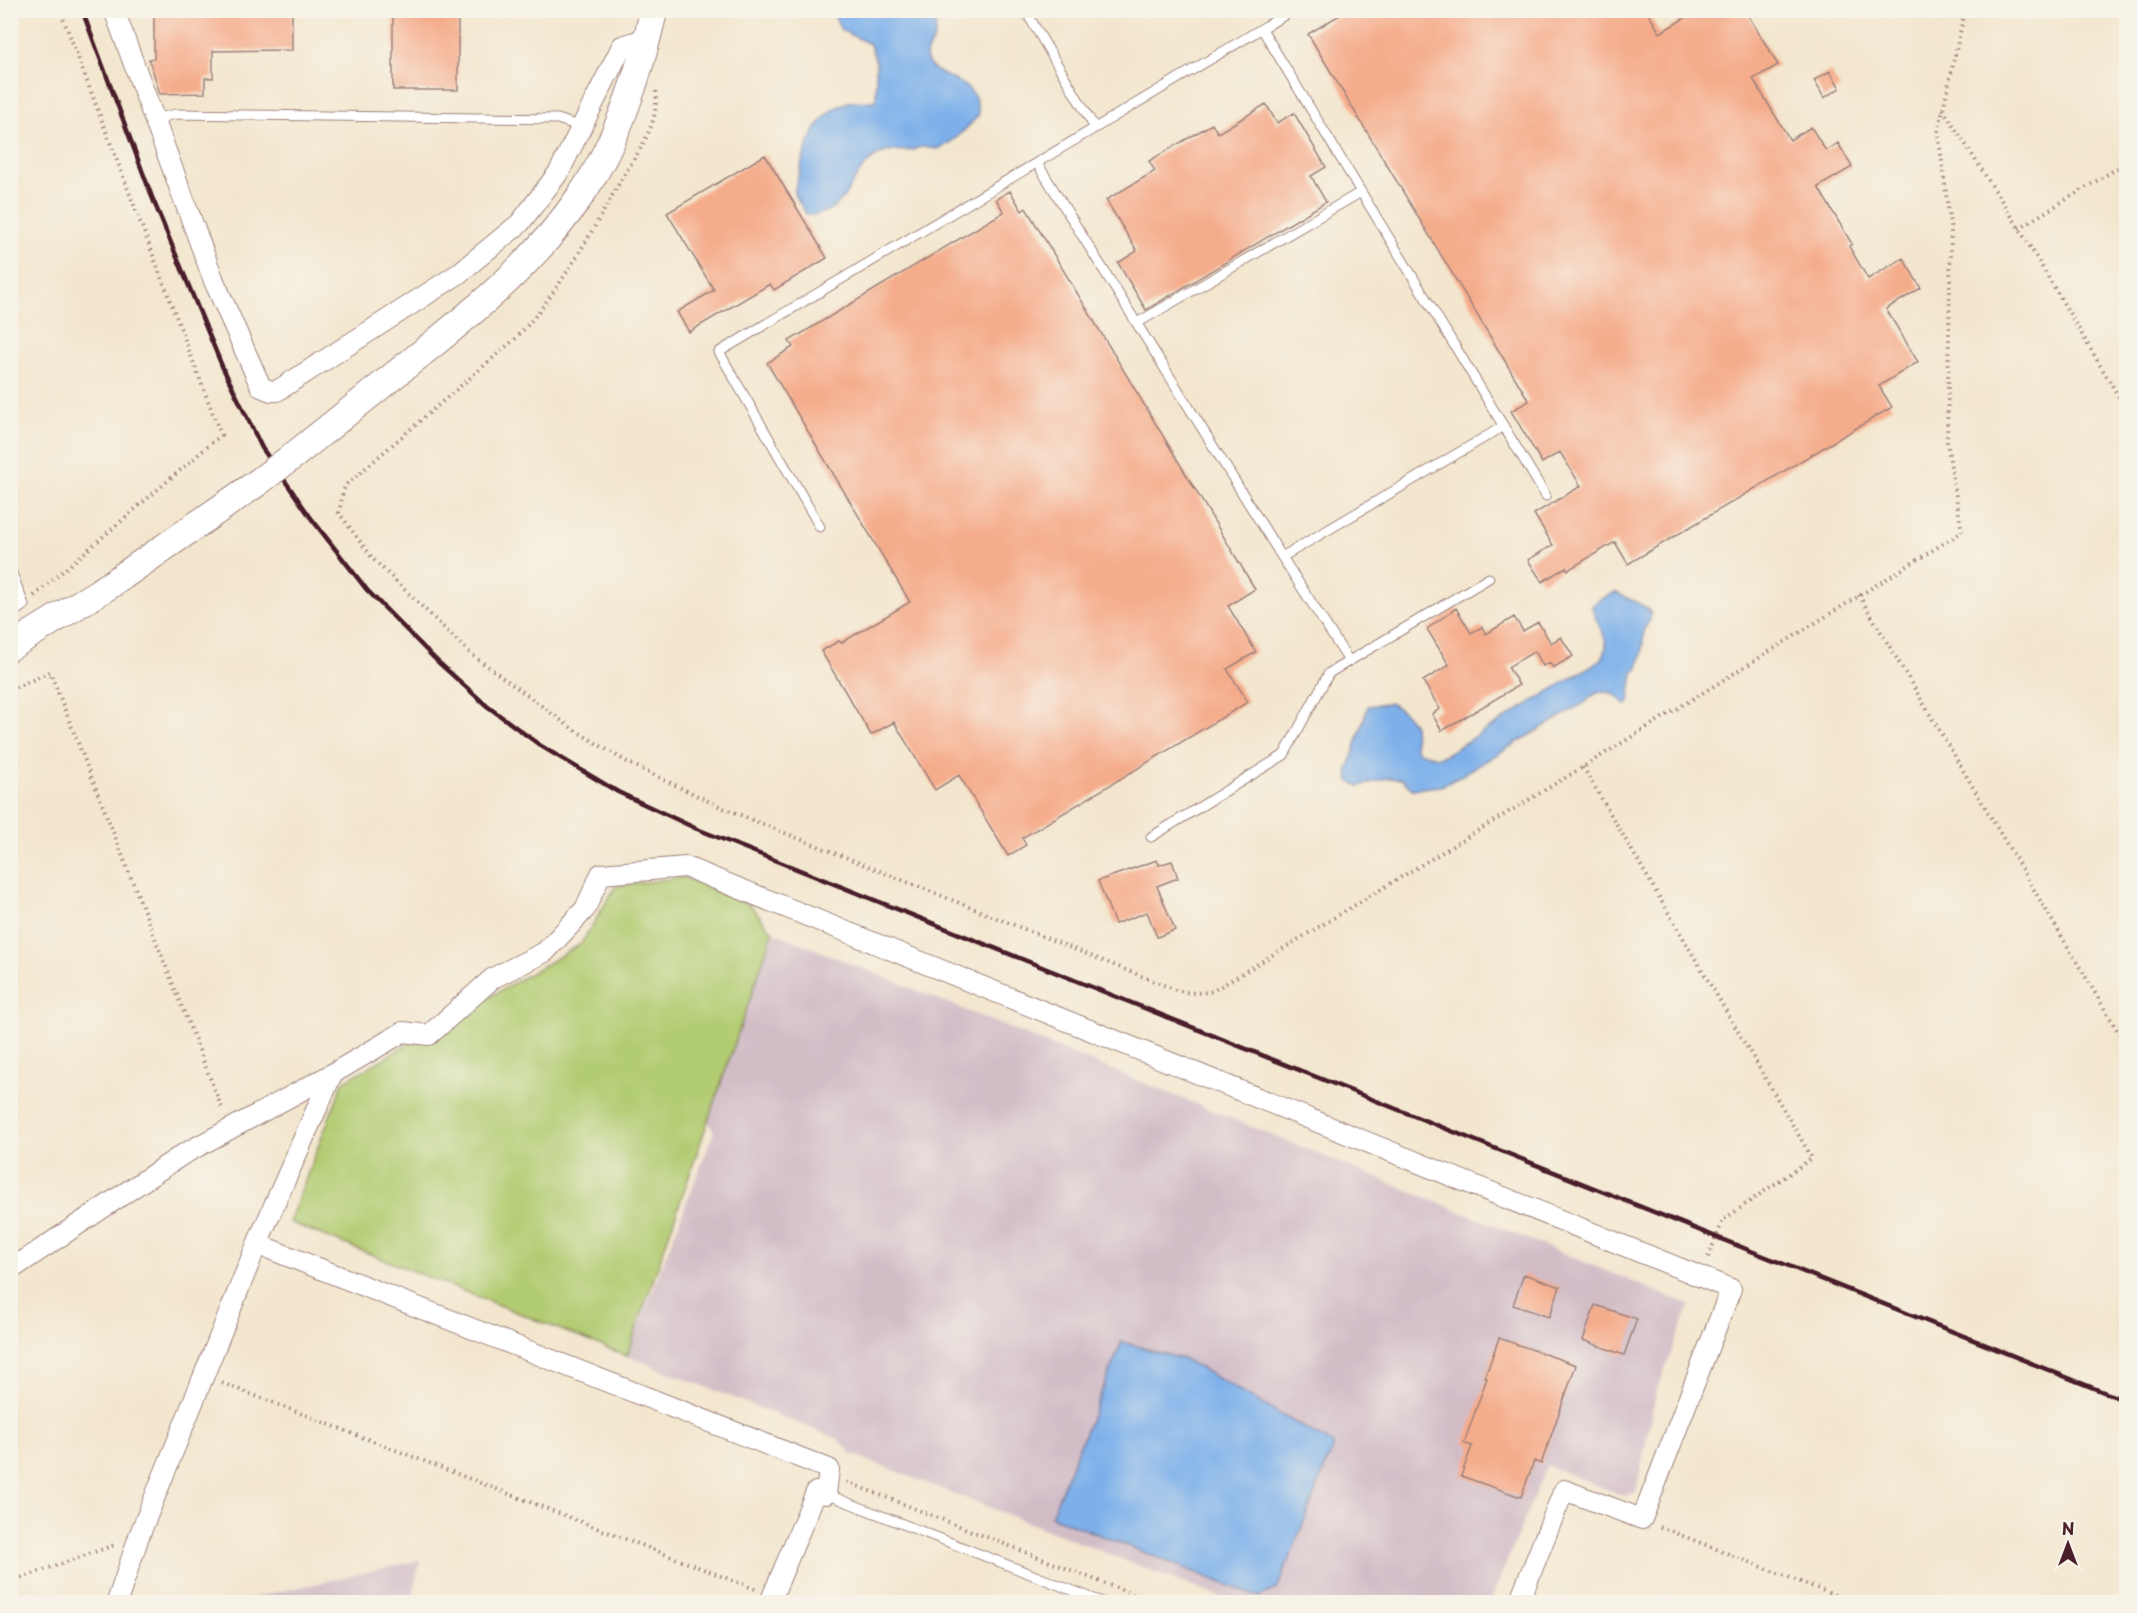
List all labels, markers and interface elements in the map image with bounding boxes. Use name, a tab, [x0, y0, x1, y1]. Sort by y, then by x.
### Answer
north arrow	[2038, 1514, 2098, 1574]
text: N	[2062, 1516, 2074, 1540]

